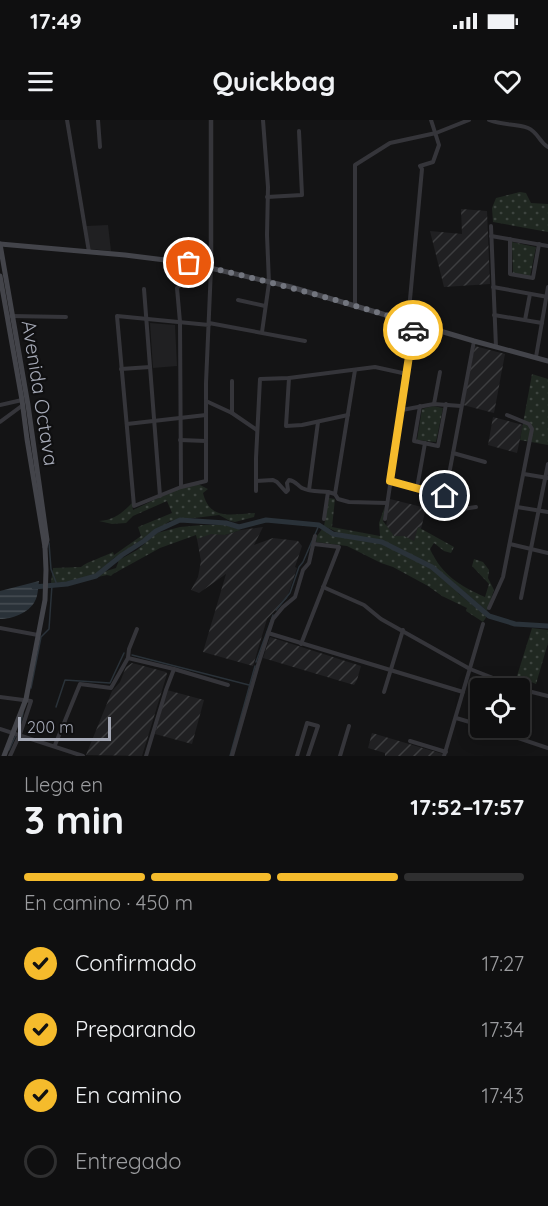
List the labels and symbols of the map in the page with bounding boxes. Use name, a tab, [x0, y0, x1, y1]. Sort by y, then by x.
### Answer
pin	[163, 237, 214, 288]
courier	[383, 300, 443, 360]
street label: Avenida Octava	[17, 318, 64, 467]
pin	[419, 470, 470, 521]
scale bar	[18, 714, 111, 742]

